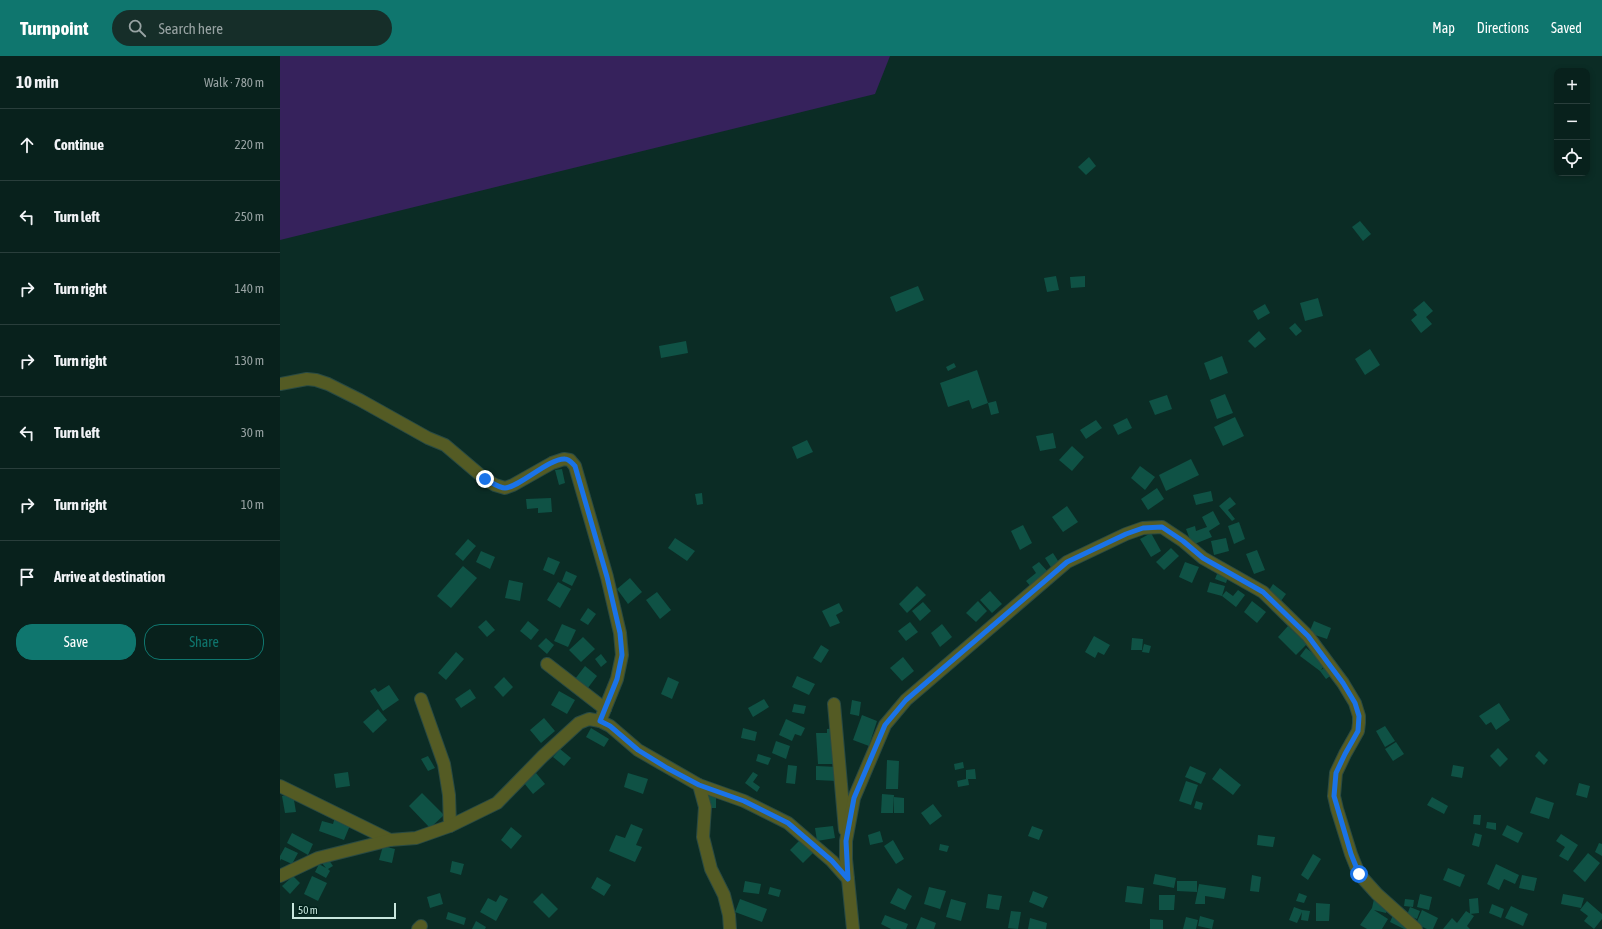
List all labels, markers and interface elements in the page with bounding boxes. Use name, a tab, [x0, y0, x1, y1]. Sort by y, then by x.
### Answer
search box	[112, 10, 392, 46]
text: Turnpoint	[20, 17, 88, 39]
icon: search	[126, 17, 148, 39]
text: Search here	[158, 20, 223, 37]
text: Map	[1432, 20, 1455, 36]
text: Directions	[1477, 20, 1529, 36]
text: Saved	[1551, 20, 1582, 36]
map controls	[1554, 68, 1590, 176]
button: +	[1554, 68, 1590, 104]
text: 10 min	[16, 72, 59, 92]
text: Walk · 780 m	[204, 75, 264, 90]
button: −	[1554, 104, 1590, 140]
icon: ahead	[16, 134, 38, 156]
text: Continue	[54, 136, 104, 153]
text: 220 m	[235, 137, 264, 152]
button: locate	[1554, 140, 1590, 176]
icon: left	[16, 206, 38, 228]
text: Turn left	[54, 208, 100, 225]
text: 250 m	[235, 209, 264, 224]
icon: right	[16, 278, 38, 300]
text: Turn right	[54, 280, 107, 297]
text: 140 m	[235, 281, 264, 296]
icon: right	[16, 350, 38, 372]
text: Turn right	[54, 352, 107, 369]
text: 130 m	[235, 353, 264, 368]
icon: left	[16, 422, 38, 444]
text: Turn left	[54, 424, 100, 441]
text: 30 m	[241, 425, 264, 440]
route end	[476, 470, 494, 488]
icon: right	[16, 494, 38, 516]
text: Turn right	[54, 496, 107, 513]
text: 10 m	[241, 497, 264, 512]
icon: arrive	[16, 566, 38, 588]
text: Arrive at destination	[54, 568, 165, 585]
button: Save	[16, 624, 136, 660]
button: Share	[144, 624, 264, 660]
route start	[1350, 865, 1368, 883]
scale bar	[292, 901, 396, 920]
text: 50 m	[298, 904, 318, 916]

